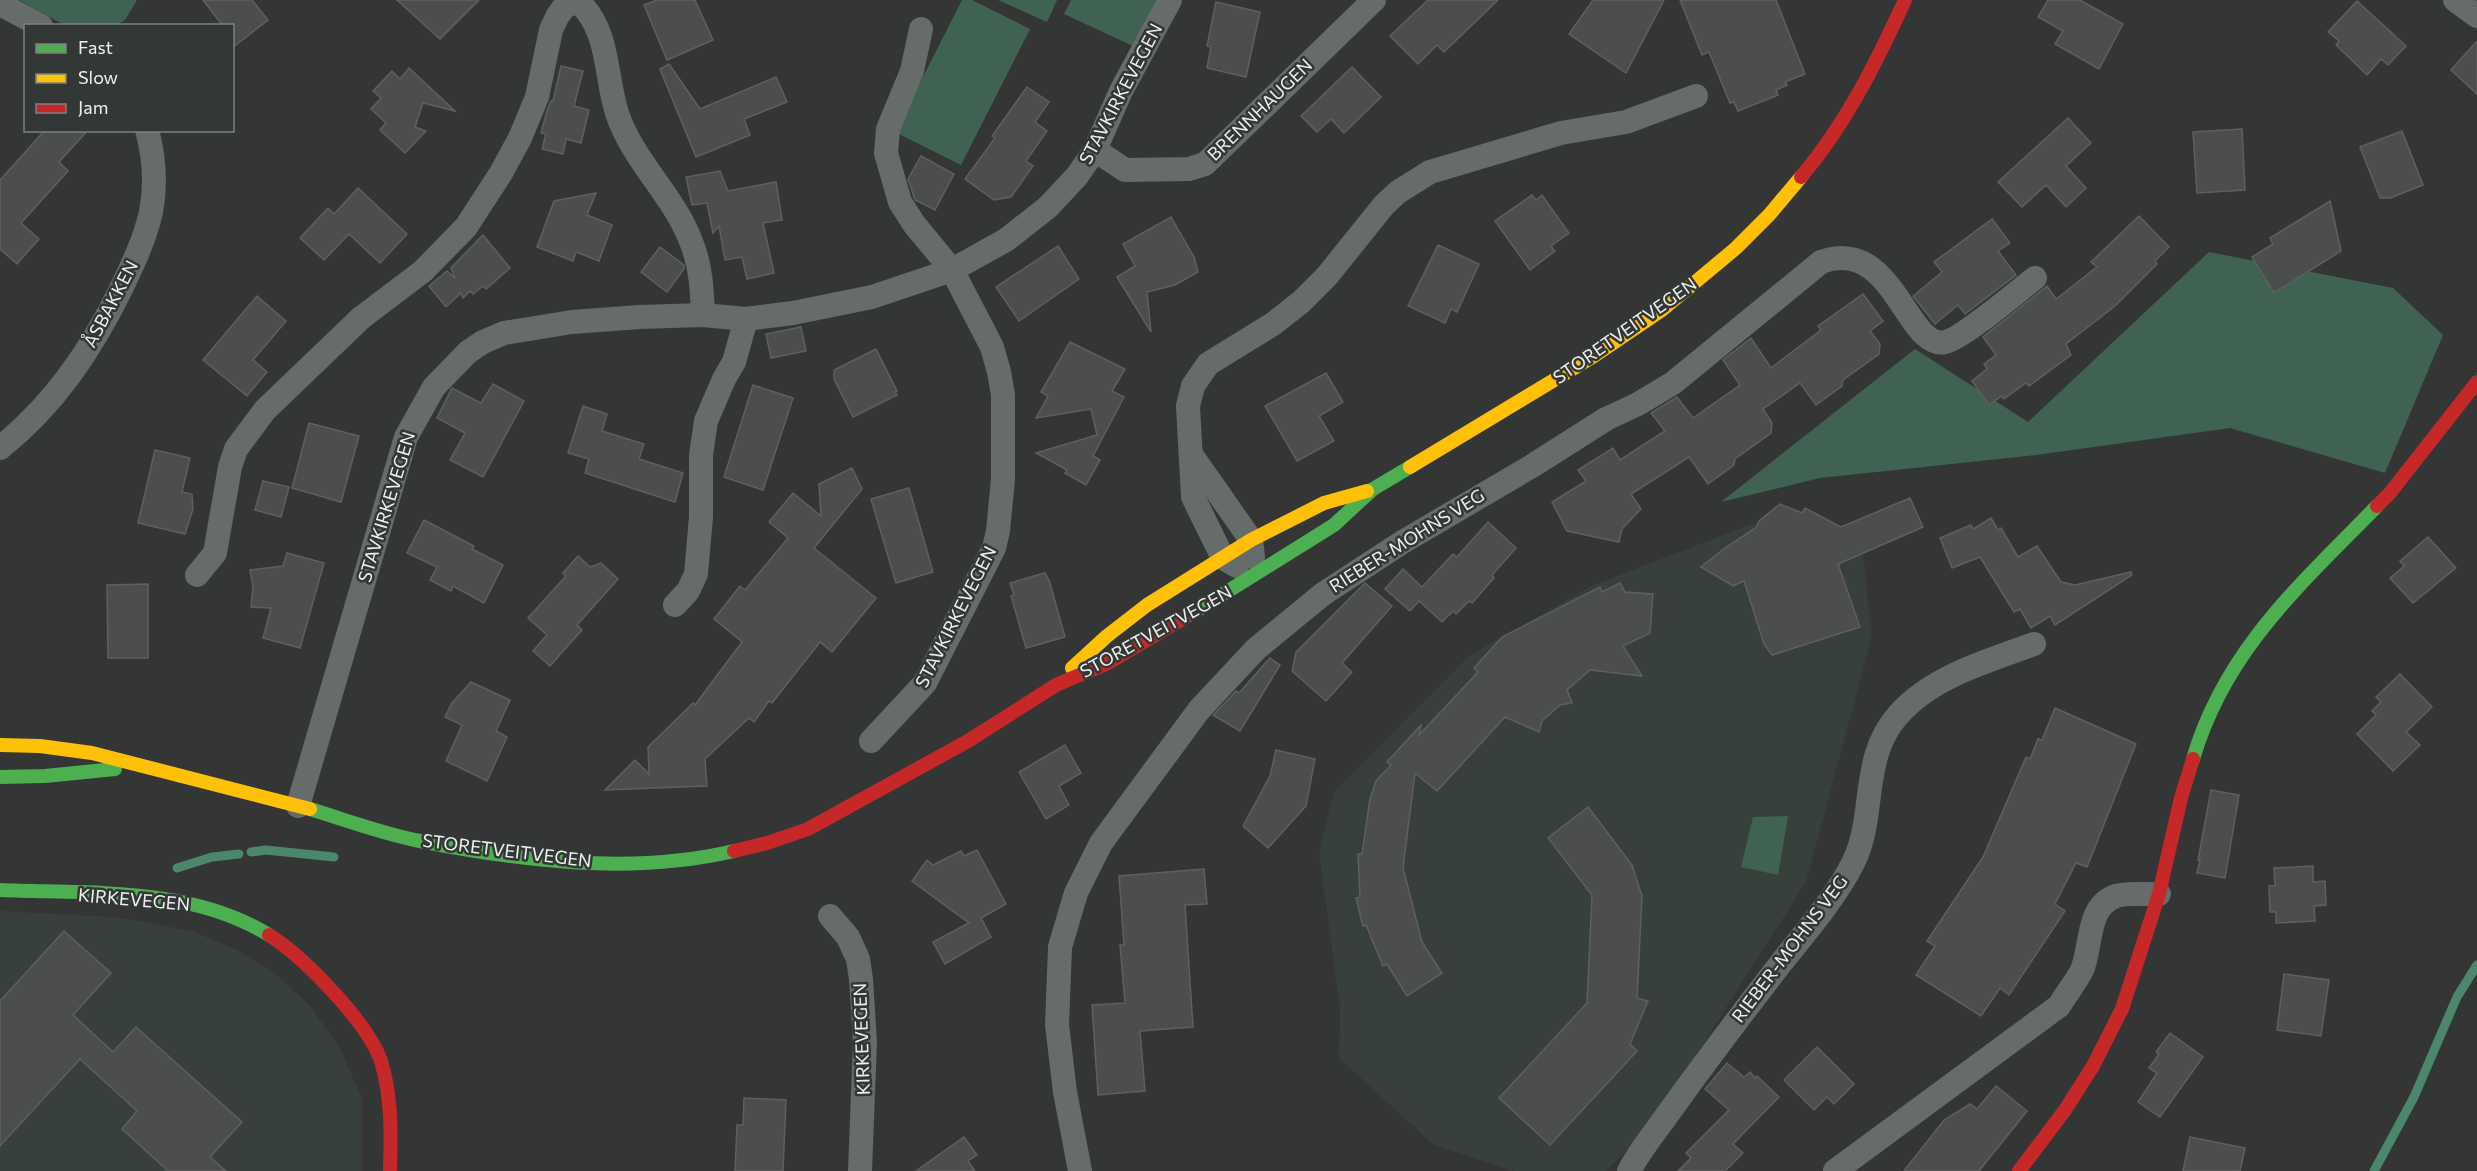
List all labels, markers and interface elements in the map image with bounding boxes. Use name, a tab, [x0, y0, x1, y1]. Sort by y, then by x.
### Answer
street label: STAVKIRKEVEGEN	[1074, 19, 1166, 168]
legend	[24, 24, 234, 132]
text: Fast	[78, 36, 113, 58]
street label: BRENNHAUGEN	[1202, 54, 1316, 165]
text: Slow	[78, 66, 118, 88]
text: Jam	[78, 96, 108, 118]
street label: ÅSBAKKEN	[78, 256, 142, 351]
street label: STORETVEITVEGEN	[1548, 272, 1701, 388]
street label: STAVKIRKEVEGEN	[353, 429, 419, 585]
street label: RIEBER-MOHNS VEG	[1325, 483, 1488, 597]
street label: STAVKIRKEVEGEN	[910, 542, 1000, 691]
street label: STORETVEITVEGEN	[1076, 580, 1235, 682]
street label: STORETVEITVEGEN	[421, 829, 593, 871]
street label: RIEBER-MOHNS VEG	[1727, 870, 1852, 1026]
street label: KIRKEVEGEN	[77, 883, 191, 915]
street label: KIRKEVEGEN	[848, 982, 874, 1096]

